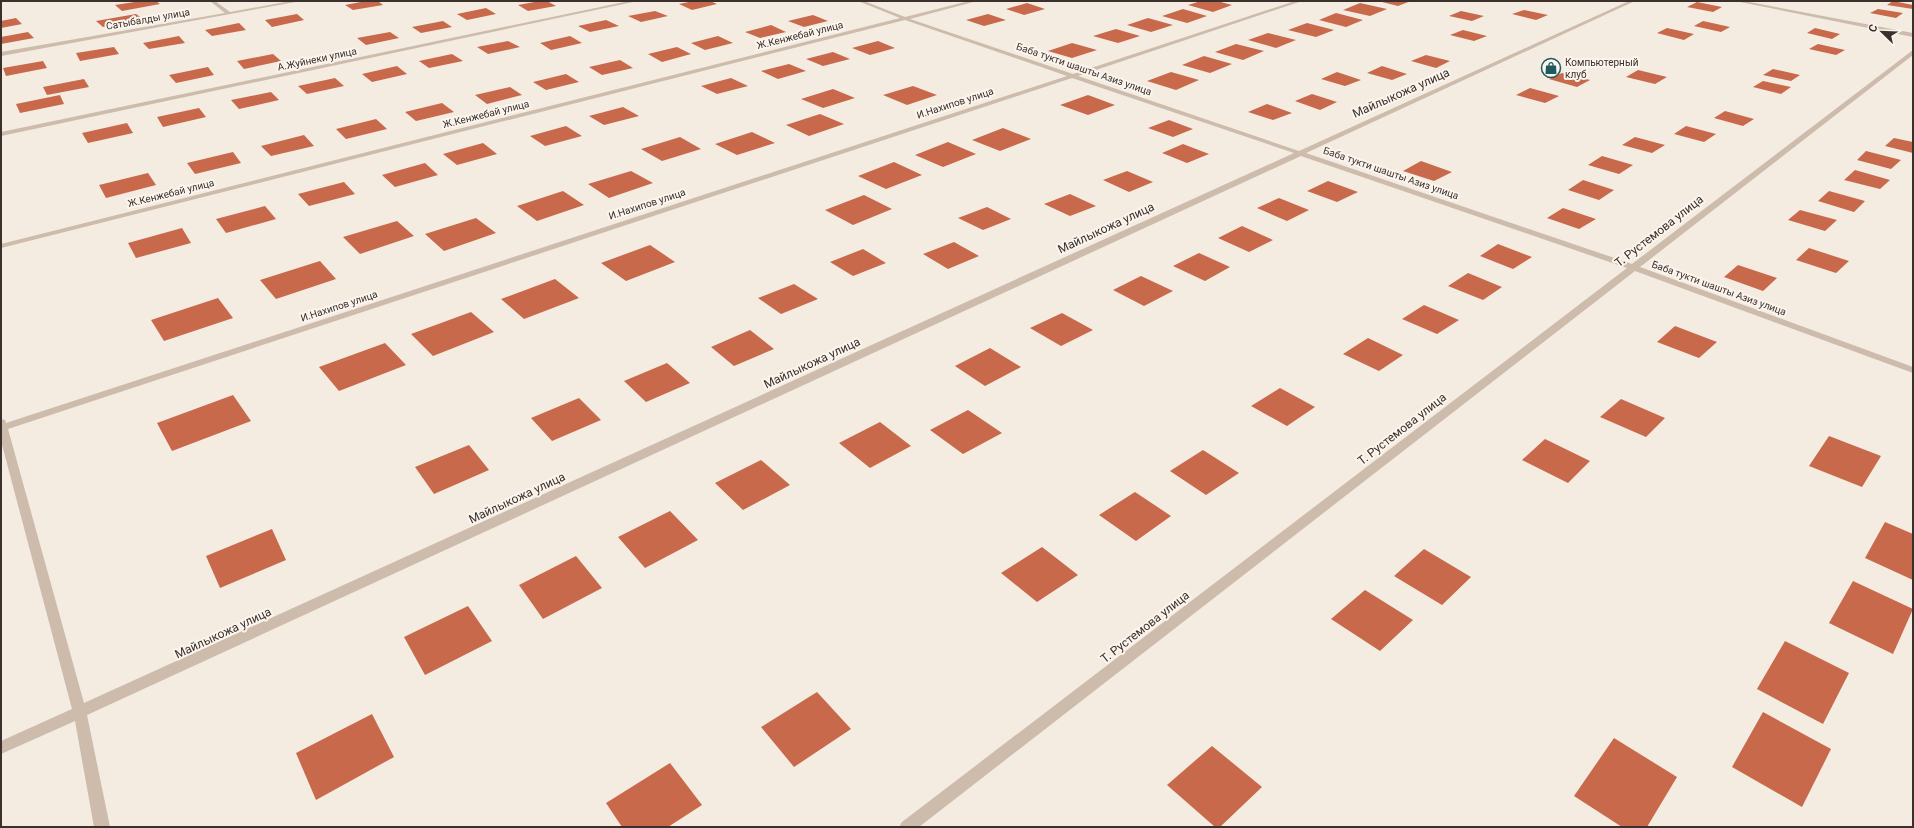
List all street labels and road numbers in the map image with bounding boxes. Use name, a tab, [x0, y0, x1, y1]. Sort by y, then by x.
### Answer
street label: Сатыбалды улица	[105, 6, 191, 32]
street label: Ж.Кенжебай улица	[756, 19, 844, 51]
street label: Баба тукти шашты Азиз улица	[1015, 41, 1153, 97]
street label: А.Жуйнеки улица	[276, 45, 358, 73]
street label: Майлыкожа улица	[1350, 65, 1452, 121]
street label: И.Нахипов улица	[915, 85, 995, 121]
street label: Ж.Кенжебай улица	[442, 98, 530, 130]
street label: Баба тукти шашты Азиз улица	[1322, 145, 1460, 201]
street label: Ж.Кенжебай улица	[127, 177, 215, 209]
street label: И.Нахипов улица	[607, 186, 687, 222]
street label: Т. Рустемова улица	[1612, 192, 1706, 270]
street label: Майлыкожа улица	[1056, 199, 1156, 257]
street label: Баба тукти шашты Азиз улица	[1650, 258, 1788, 318]
street label: И.Нахипов улица	[299, 288, 379, 324]
street label: Майлыкожа улица	[762, 334, 862, 392]
street label: Т. Рустемова улица	[1355, 390, 1449, 468]
street label: Майлыкожа улица	[467, 469, 567, 527]
street label: Т. Рустемова улица	[1098, 588, 1192, 666]
street label: Майлыкожа улица	[173, 604, 273, 662]

